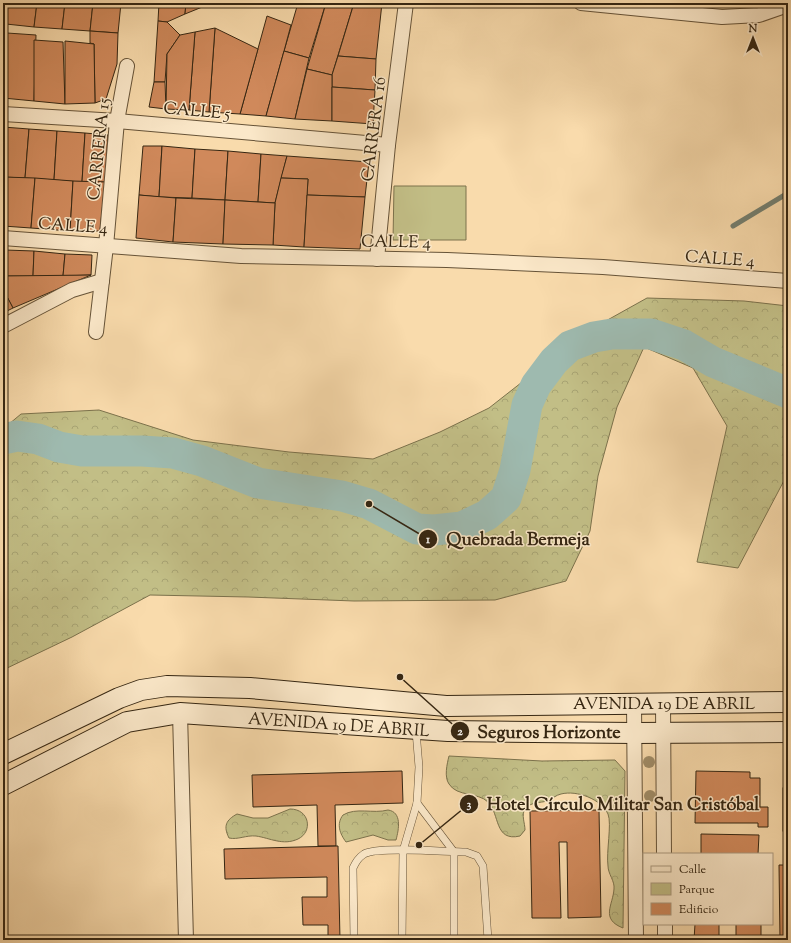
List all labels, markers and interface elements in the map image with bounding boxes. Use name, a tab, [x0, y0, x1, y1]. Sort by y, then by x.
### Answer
north arrow	[733, 18, 773, 58]
text: N	[748, 21, 758, 37]
street label: CARRERA 16	[357, 76, 393, 183]
street label: CARRERA 15	[83, 97, 117, 202]
street label: CALLE 5	[162, 97, 231, 127]
street label: CALLE 4	[37, 213, 109, 241]
street label: CALLE 4	[361, 230, 431, 256]
street label: CALLE 4	[684, 246, 756, 274]
callout: Quebrada Bermeja	[418, 524, 598, 554]
text: Quebrada Bermeja	[446, 528, 590, 554]
text: 1	[425, 531, 431, 549]
street label: AVENIDA 19 DE ABRIL	[573, 693, 755, 717]
street label: AVENIDA 19 DE ABRIL	[247, 708, 430, 744]
callout: Seguros Horizonte	[450, 716, 629, 746]
text: Seguros Horizonte	[477, 721, 621, 747]
text: 2	[457, 723, 463, 741]
callout: Hotel Círculo Militar San Cristóbal	[459, 789, 767, 819]
text: Hotel Círculo Militar San Cristóbal	[487, 793, 760, 819]
text: 3	[467, 796, 472, 814]
legend	[643, 853, 773, 925]
text: Calle	[679, 861, 707, 879]
text: Parque	[679, 881, 715, 899]
text: Edificio	[679, 901, 719, 919]

